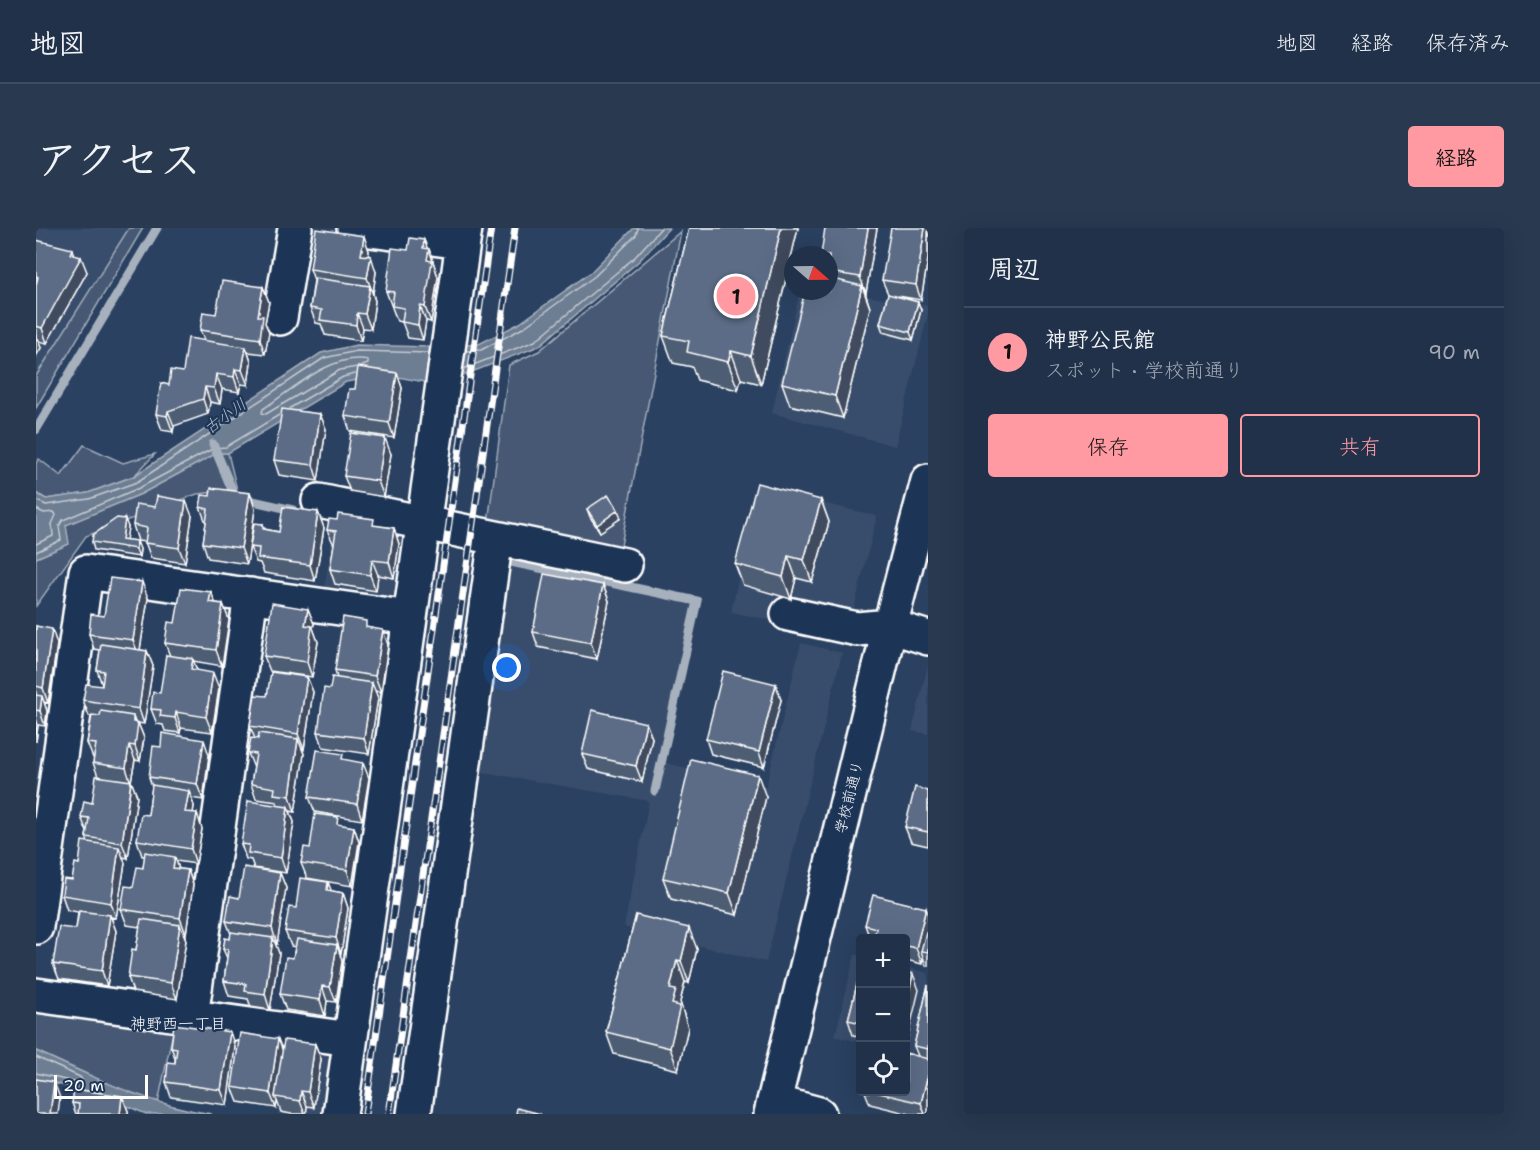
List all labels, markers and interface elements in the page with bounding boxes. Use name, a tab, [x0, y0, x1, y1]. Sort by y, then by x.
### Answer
text: 地図	[30, 24, 86, 62]
text: 地図	[1276, 29, 1318, 57]
text: 経路	[1351, 29, 1393, 57]
text: 保存済み	[1426, 29, 1510, 57]
button: 経路	[1408, 126, 1504, 187]
text: アクセス	[36, 131, 201, 187]
north arrow	[784, 246, 838, 300]
text: 周辺	[988, 251, 1040, 286]
pin: 1	[716, 274, 756, 318]
text: 神野公民館	[1045, 325, 1155, 354]
text: 1	[1003, 339, 1012, 365]
text: 90 m	[1428, 339, 1480, 365]
text: スポット · 学校前通り	[1045, 357, 1244, 383]
water label: 古小川	[199, 393, 251, 439]
button: 保存	[988, 414, 1228, 477]
button: 共有	[1240, 414, 1480, 477]
your location	[492, 653, 521, 682]
street label: 学校前通り	[830, 758, 868, 836]
map controls	[856, 934, 910, 1096]
button: +	[856, 934, 910, 988]
button: −	[856, 988, 910, 1042]
district label: 神野西一丁目	[130, 1013, 226, 1034]
button: locate	[856, 1042, 910, 1096]
scale bar	[54, 1072, 148, 1100]
text: 20 m	[63, 1075, 104, 1096]

